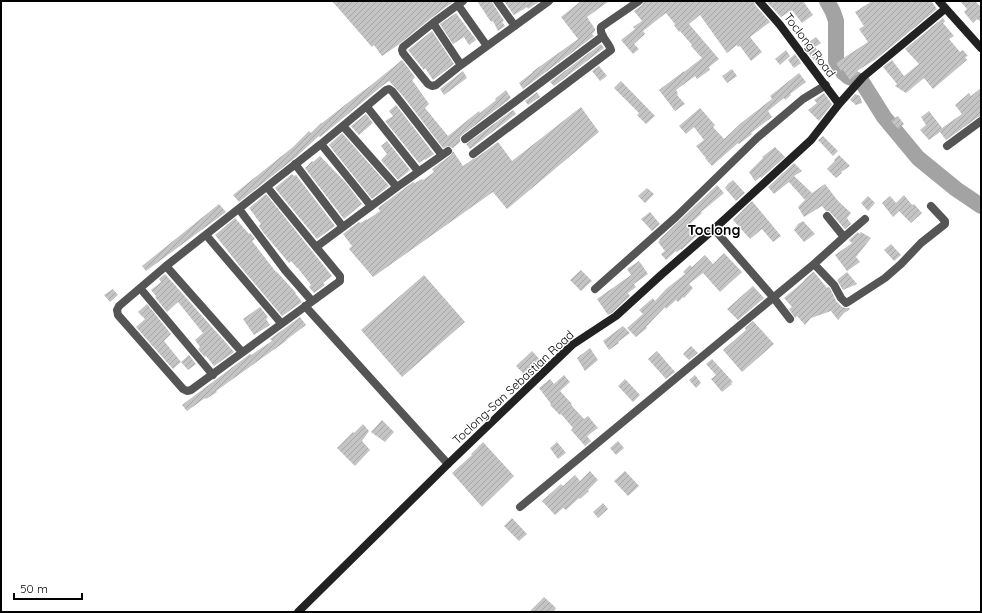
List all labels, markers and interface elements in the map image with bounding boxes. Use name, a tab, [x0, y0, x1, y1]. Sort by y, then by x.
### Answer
street label: Toclong Road	[781, 10, 839, 80]
district label: Toclong	[688, 221, 740, 239]
street label: Toclong-San Sebastian Road	[449, 327, 577, 447]
scale bar	[14, 575, 82, 601]
text: 50 m	[20, 581, 48, 596]

